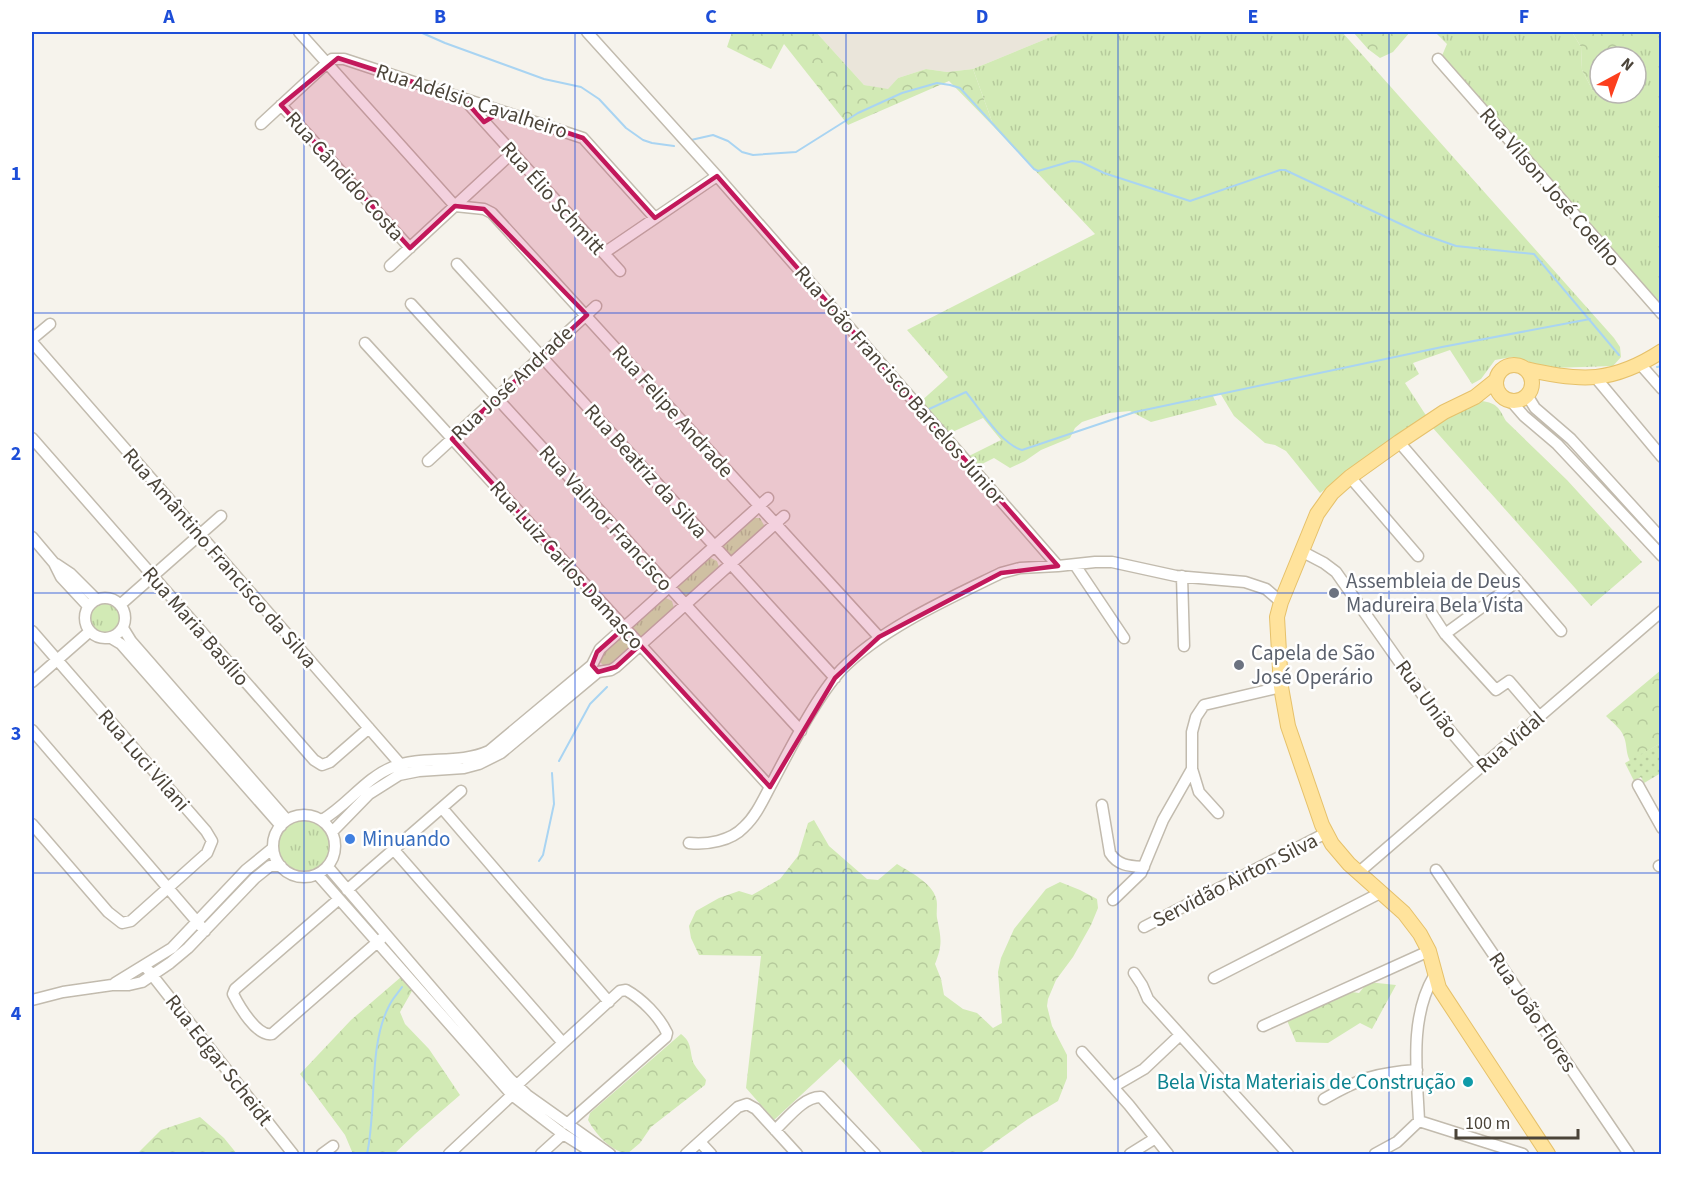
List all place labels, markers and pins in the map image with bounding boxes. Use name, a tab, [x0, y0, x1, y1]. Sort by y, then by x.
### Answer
place label: Assembleia de Deus Madureira Bela Vista	[1346, 566, 1524, 620]
marker: Assembleia de Deus Madureira Bela Vista	[1327, 586, 1341, 600]
place label: Capela de São José Operário	[1251, 638, 1375, 692]
marker: Capela de São José Operário	[1232, 658, 1246, 672]
place label: Minuando	[362, 824, 450, 854]
marker: Minuando	[343, 832, 357, 846]
place label: Bela Vista Materiais de Construção	[1157, 1067, 1456, 1097]
marker: Bela Vista Materiais de Construção	[1461, 1075, 1475, 1089]

